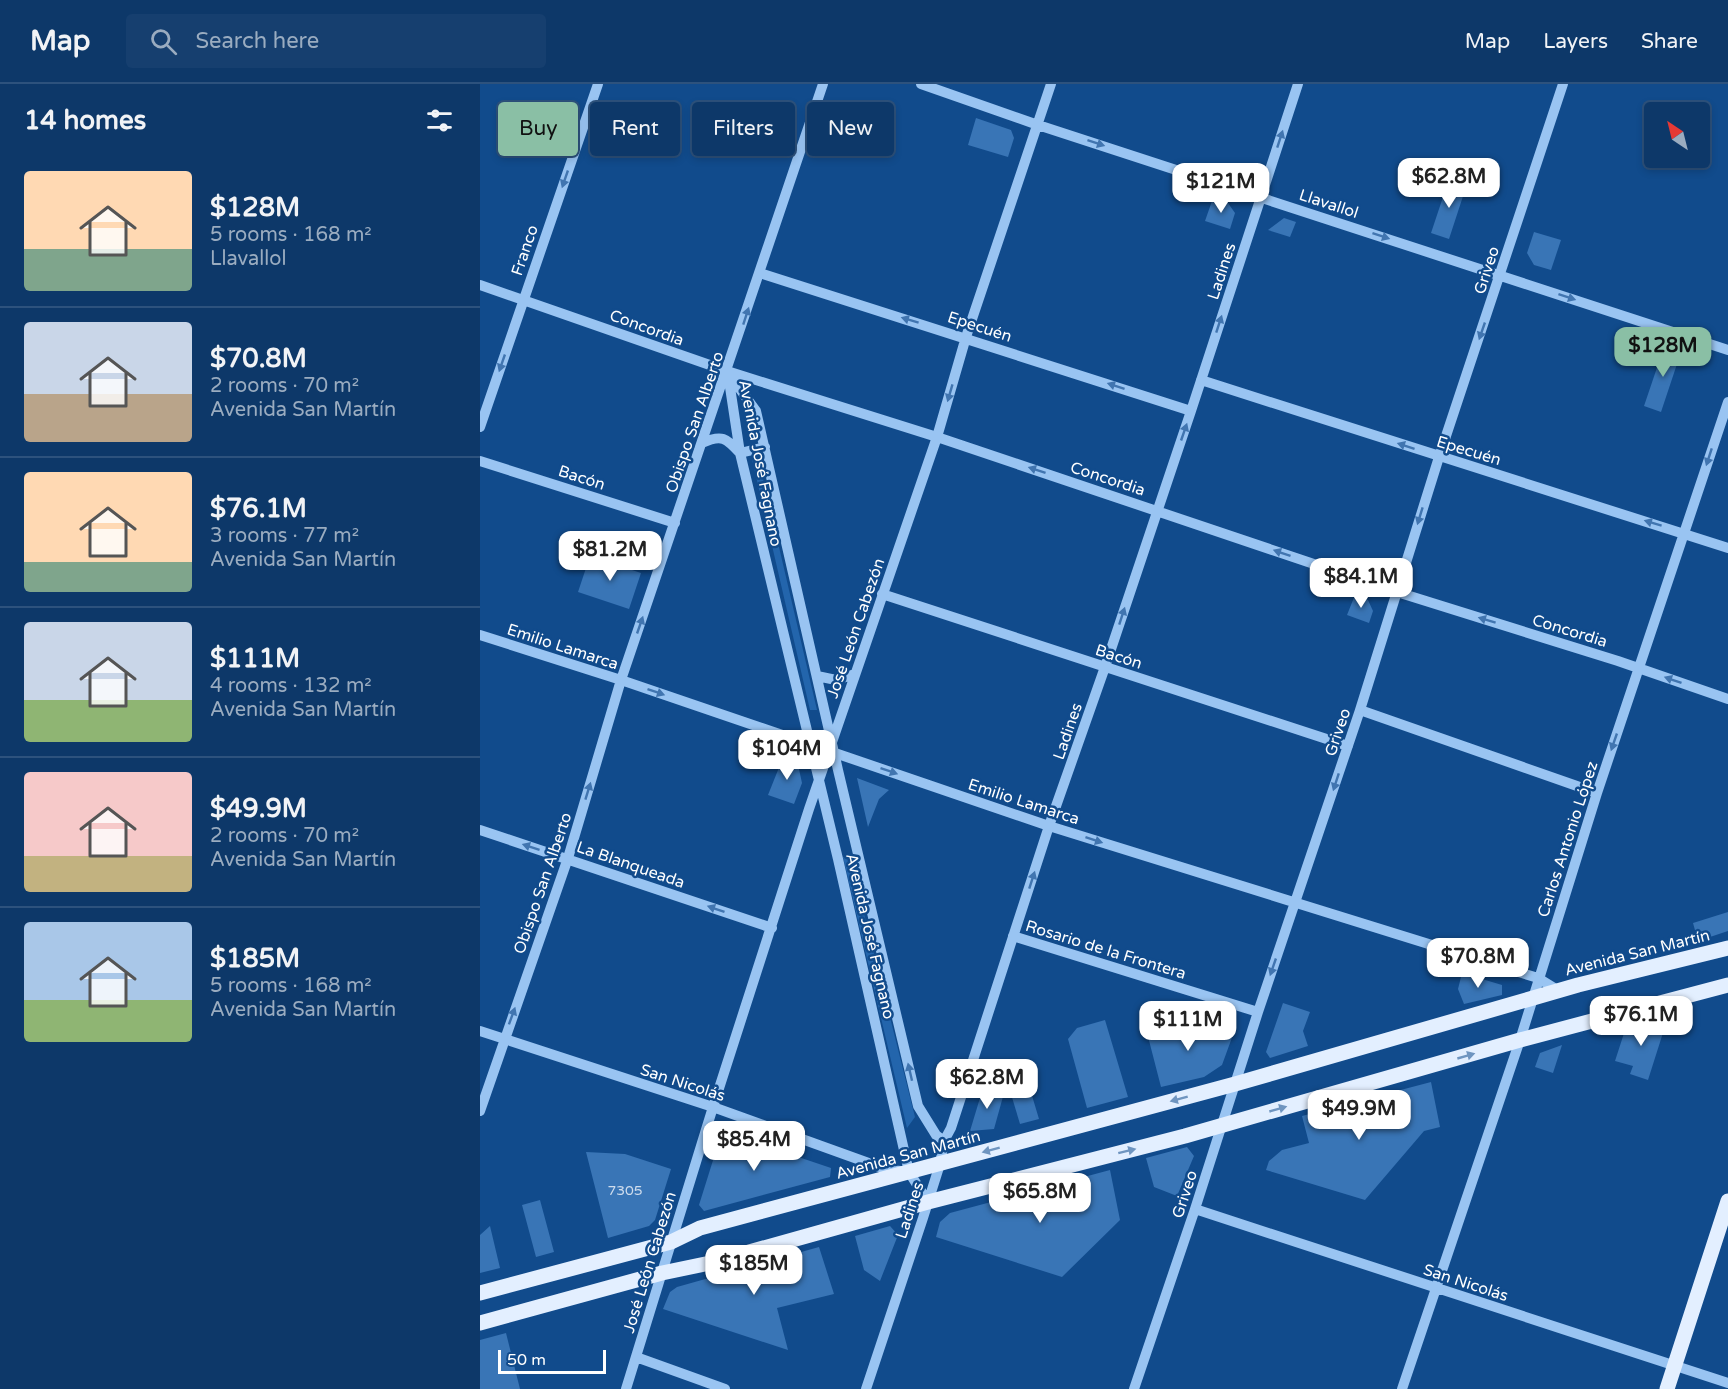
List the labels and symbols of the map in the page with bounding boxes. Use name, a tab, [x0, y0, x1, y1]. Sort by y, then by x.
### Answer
north arrow	[1644, 102, 1710, 168]
one-way arrow	[1275, 130, 1285, 148]
one-way arrow	[1087, 139, 1105, 149]
pin: $62.8M	[1400, 158, 1498, 209]
pin: $121M	[1179, 163, 1263, 214]
one-way arrow	[559, 170, 569, 188]
street label: Llavallol	[1297, 185, 1361, 223]
street label: Franco	[507, 222, 543, 278]
one-way arrow	[1372, 232, 1390, 242]
street label: Ladines	[1203, 240, 1241, 302]
street label: Griveo	[1470, 244, 1504, 297]
one-way arrow	[1558, 293, 1576, 303]
street label: Concordia	[607, 305, 686, 351]
one-way arrow	[741, 306, 751, 324]
street label: Epecuén	[945, 307, 1014, 347]
one-way arrow	[901, 315, 919, 324]
one-way arrow	[1215, 315, 1225, 333]
one-way arrow	[1476, 322, 1486, 340]
pin: $128M	[1621, 327, 1705, 378]
street label: Obispo San Alberto	[661, 349, 729, 496]
one-way arrow	[496, 354, 506, 372]
street label: Avenida José Fagnano	[734, 378, 786, 548]
one-way arrow	[1107, 381, 1125, 390]
one-way arrow	[945, 384, 954, 402]
one-way arrow	[1180, 423, 1190, 441]
street label: Epecuén	[1434, 432, 1503, 470]
one-way arrow	[1397, 441, 1415, 451]
one-way arrow	[1704, 449, 1714, 467]
street label: Concordia	[1068, 457, 1148, 500]
street label: Bacón	[556, 461, 608, 495]
one-way arrow	[1028, 465, 1046, 475]
one-way arrow	[1415, 507, 1425, 525]
one-way arrow	[1644, 518, 1662, 527]
pin: $81.2M	[561, 531, 659, 582]
one-way arrow	[1273, 547, 1291, 557]
street label: José León Cabezón	[823, 556, 889, 701]
pin: $84.1M	[1312, 558, 1410, 609]
one-way arrow	[1118, 607, 1127, 625]
street label: Concordia	[1530, 610, 1610, 652]
one-way arrow	[1478, 615, 1496, 624]
one-way arrow	[636, 616, 646, 634]
street label: Emilio Lamarca	[504, 620, 621, 674]
street label: Bacón	[1093, 640, 1145, 674]
one-way arrow	[1664, 674, 1682, 684]
one-way arrow	[647, 688, 665, 697]
street label: Ladines	[1049, 700, 1087, 762]
street label: Griveo	[1320, 706, 1355, 759]
pin: $104M	[745, 730, 829, 781]
one-way arrow	[1609, 733, 1619, 751]
street label: Carlos Antonio López	[1533, 759, 1603, 920]
one-way arrow	[880, 767, 898, 777]
one-way arrow	[1330, 773, 1340, 791]
street label: Emilio Lamarca	[965, 775, 1082, 829]
one-way arrow	[584, 782, 593, 800]
street label: Obispo San Alberto	[509, 810, 577, 957]
one-way arrow	[1085, 835, 1103, 845]
street label: La Blanqueada	[574, 837, 687, 893]
one-way arrow	[522, 841, 540, 851]
street label: Avenida José Fagnano	[841, 851, 899, 1021]
one-way arrow	[1027, 871, 1037, 889]
one-way arrow	[707, 903, 725, 913]
street label: Rosario de la Frontera	[1023, 916, 1188, 984]
street label: Avenida San Martín	[1563, 925, 1712, 981]
pin: $70.8M	[1429, 938, 1527, 989]
one-way arrow	[1268, 958, 1278, 976]
pin: $76.1M	[1592, 996, 1690, 1047]
pin: $111M	[1146, 1001, 1230, 1052]
one-way arrow	[507, 1006, 517, 1024]
one-way arrow	[1457, 1051, 1475, 1060]
pin: $62.8M	[938, 1059, 1036, 1110]
street label: San Nicolás	[638, 1060, 728, 1106]
one-way arrow	[904, 1062, 914, 1081]
pin: $49.9M	[1310, 1090, 1408, 1141]
one-way arrow	[1170, 1095, 1188, 1104]
one-way arrow	[1269, 1103, 1287, 1113]
pin: $85.4M	[705, 1121, 803, 1172]
street label: Avenida San Martín	[834, 1126, 983, 1184]
one-way arrow	[1118, 1145, 1136, 1155]
one-way arrow	[981, 1146, 1000, 1156]
street label: Griveo	[1168, 1168, 1202, 1221]
pin: $65.8M	[991, 1173, 1089, 1224]
street label: Ladines	[891, 1179, 929, 1241]
house number: 7305	[607, 1182, 643, 1199]
street label: José León Cabezón	[619, 1189, 681, 1335]
pin: $185M	[712, 1245, 796, 1296]
street label: San Nicolás	[1421, 1260, 1511, 1306]
scale bar	[498, 1347, 606, 1374]

